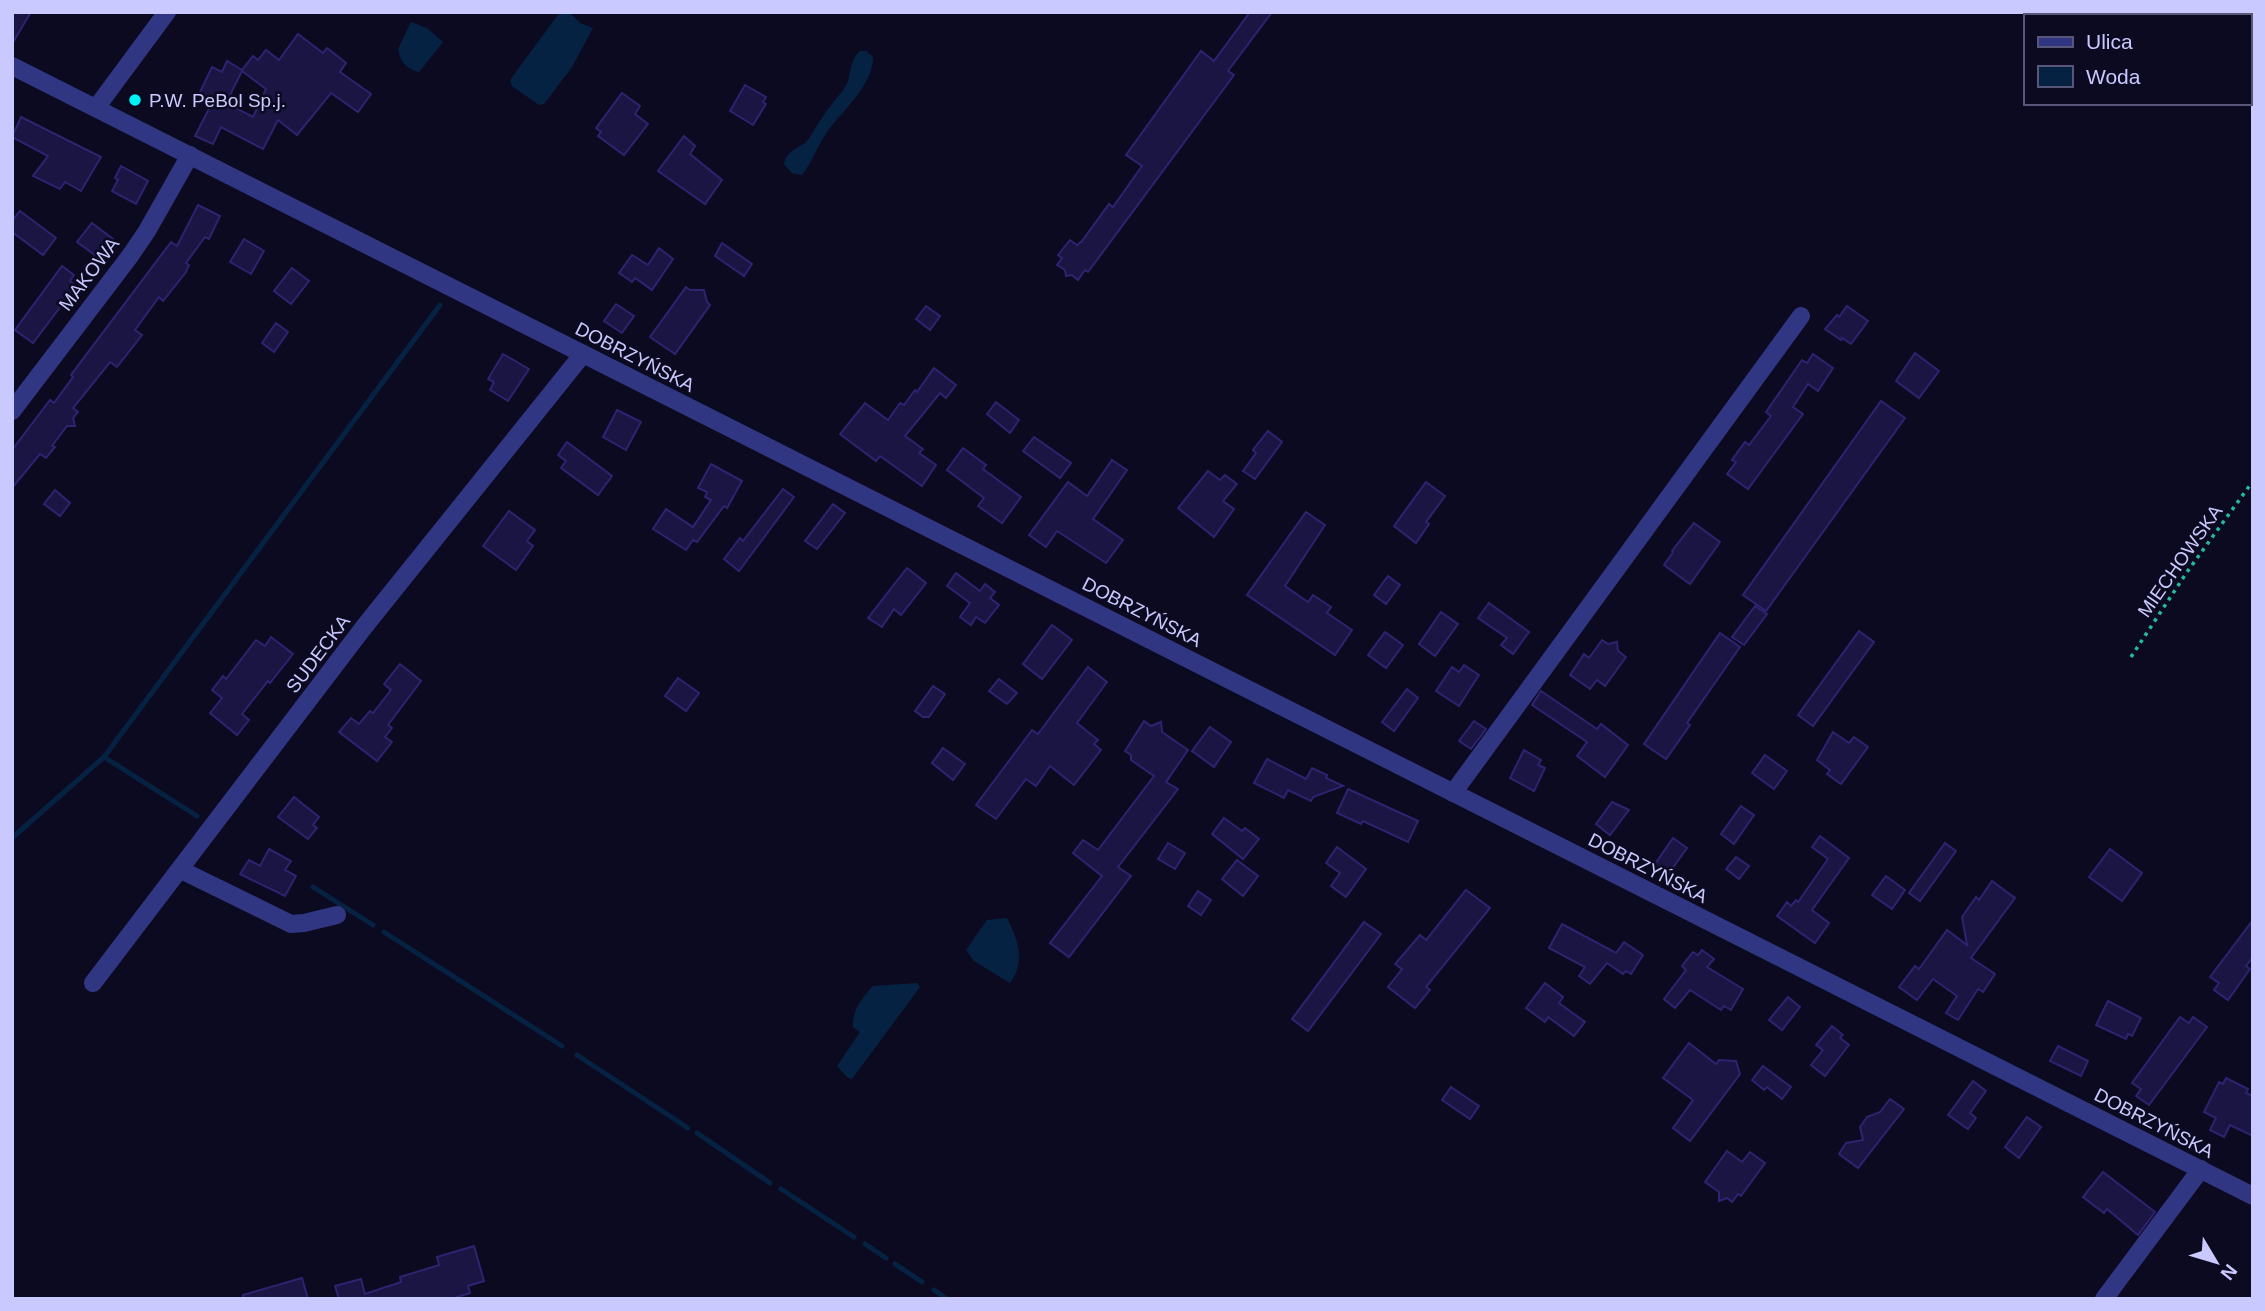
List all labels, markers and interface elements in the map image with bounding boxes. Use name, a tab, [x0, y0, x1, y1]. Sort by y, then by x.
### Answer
legend	[2024, 14, 2251, 105]
text: Ulica	[2086, 30, 2133, 53]
text: Woda	[2086, 65, 2141, 88]
place label: P.W. PeBol Sp.j.	[149, 90, 286, 111]
marker: P.W. PeBol Sp.j.	[127, 92, 143, 108]
street label: MAKOWA	[55, 233, 123, 315]
street label: DOBRZYŃSKA	[572, 318, 698, 396]
street label: MIECHOWSKA	[2134, 501, 2227, 621]
street label: DOBRZYŃSKA	[1079, 573, 1205, 651]
street label: SUDECKA	[282, 611, 354, 697]
street label: DOBRZYŃSKA	[1585, 829, 1711, 907]
street label: DOBRZYŃSKA	[2091, 1084, 2217, 1162]
north arrow	[2181, 1227, 2251, 1297]
text: N	[2217, 1260, 2242, 1284]

